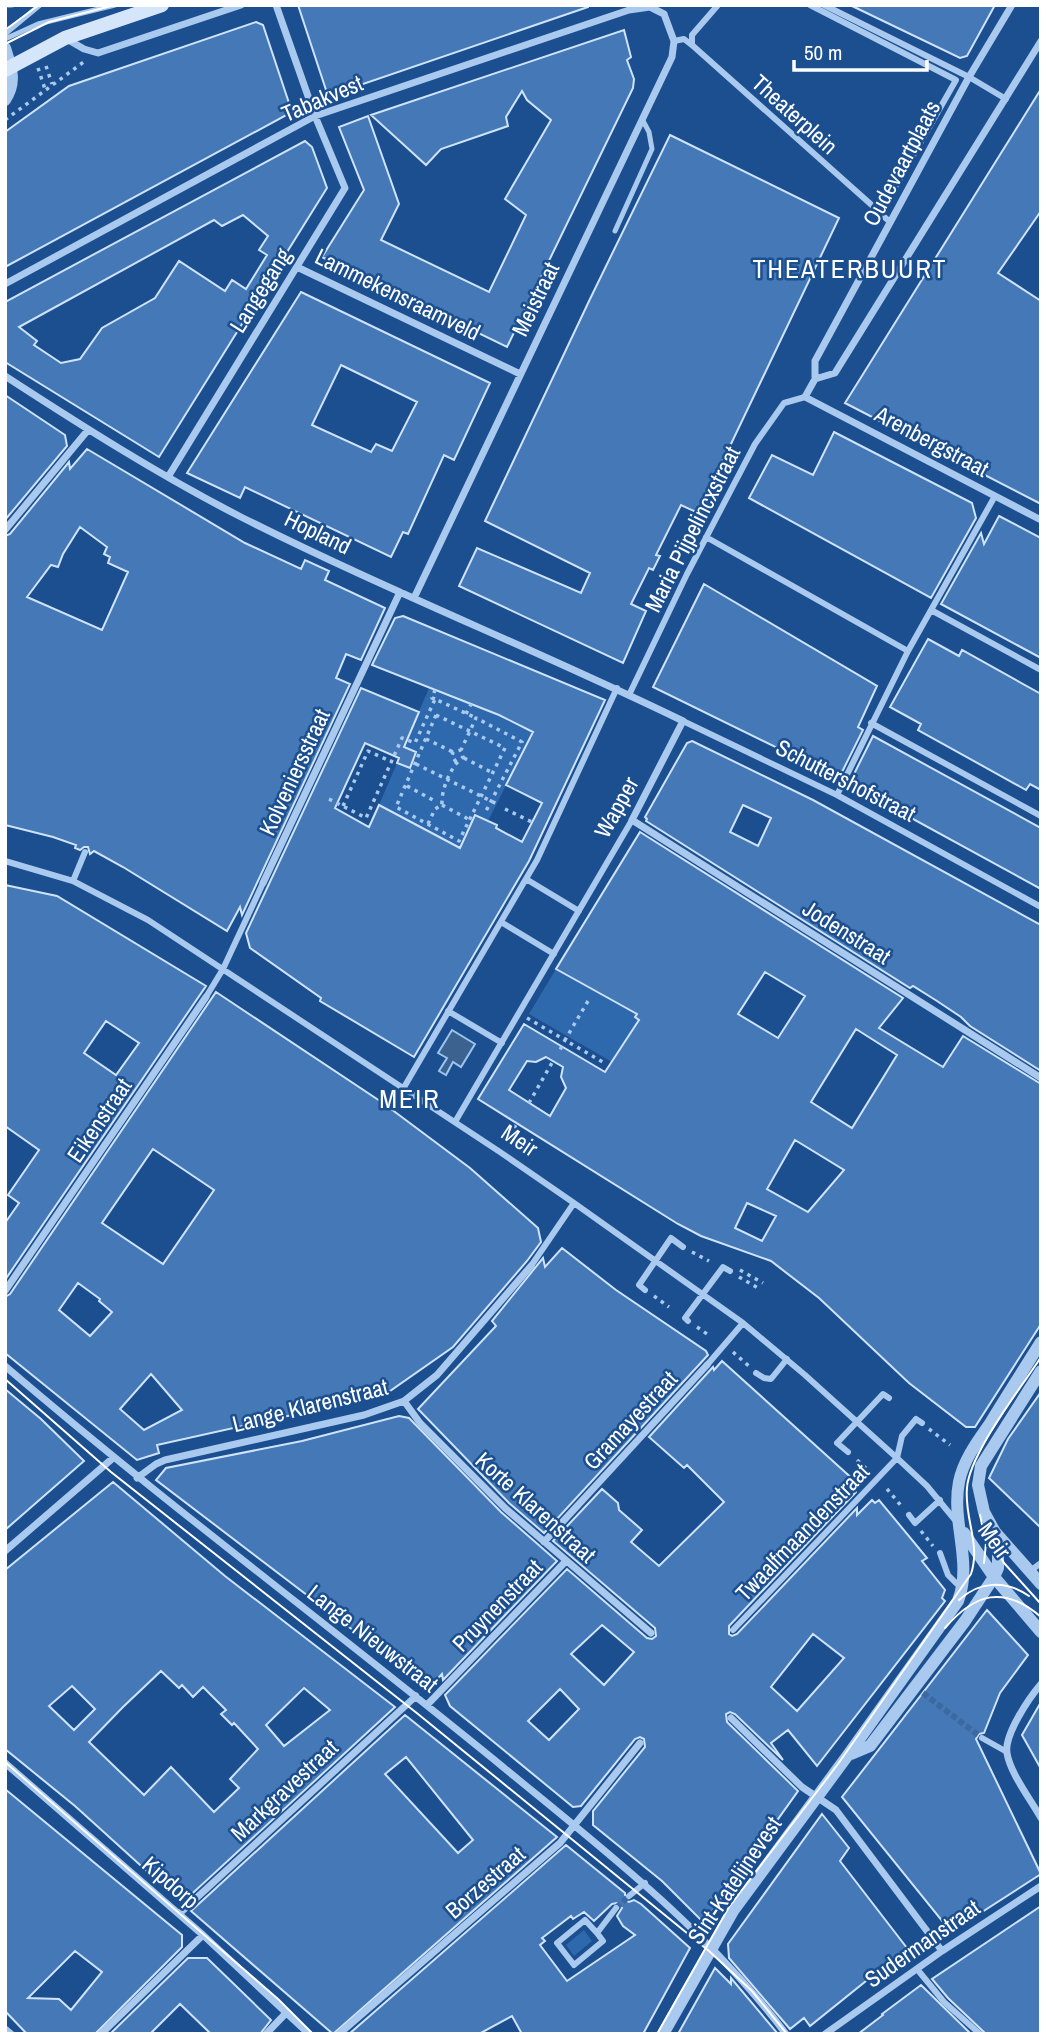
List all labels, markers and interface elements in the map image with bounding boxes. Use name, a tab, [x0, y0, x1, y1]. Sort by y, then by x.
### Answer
scale bar	[794, 28, 927, 72]
text: 50 m	[804, 38, 842, 67]
street label: Tabakvest	[277, 67, 367, 129]
street label: Theaterplein	[745, 67, 845, 161]
street label: Oudevaartplaats	[855, 95, 947, 231]
street label: Langegang	[222, 241, 298, 338]
street label: Lammekensraamveld	[310, 241, 486, 347]
district label: THEATERBUURT	[752, 251, 948, 286]
street label: Meistraat	[504, 257, 566, 341]
street label: Arenbergstraat	[869, 398, 994, 484]
street label: Maria Pijpelincxstraat	[637, 441, 747, 617]
street label: Hopland	[280, 503, 356, 561]
street label: Kolveniersstraat	[251, 704, 337, 840]
street label: Schuttershofstraat	[771, 731, 921, 829]
street label: Wapper	[587, 770, 646, 843]
street label: Jodenstraat	[797, 893, 897, 971]
street label: Eikenstraat	[59, 1072, 139, 1168]
district label: MEIR	[379, 1081, 441, 1116]
street label: Meir	[496, 1117, 545, 1164]
street label: Gramayestraat	[576, 1364, 684, 1476]
street label: Lange Klarenstraat	[229, 1371, 391, 1439]
street label: Korte Klarenstraat	[469, 1445, 603, 1569]
street label: Twaalfmaandenstraat	[728, 1456, 876, 1608]
street label: Meir	[971, 1516, 1019, 1565]
street label: Pruynenstraat	[445, 1552, 549, 1658]
street label: Lange Nieuwstraat	[301, 1577, 445, 1699]
street label: Markgravestraat	[224, 1732, 344, 1848]
street label: Sint-Katelijnevest	[680, 1810, 788, 1950]
street label: Borzestraat	[438, 1839, 532, 1925]
street label: Kipdorp	[136, 1849, 206, 1915]
street label: Sudermanstraat	[858, 1892, 986, 1994]

